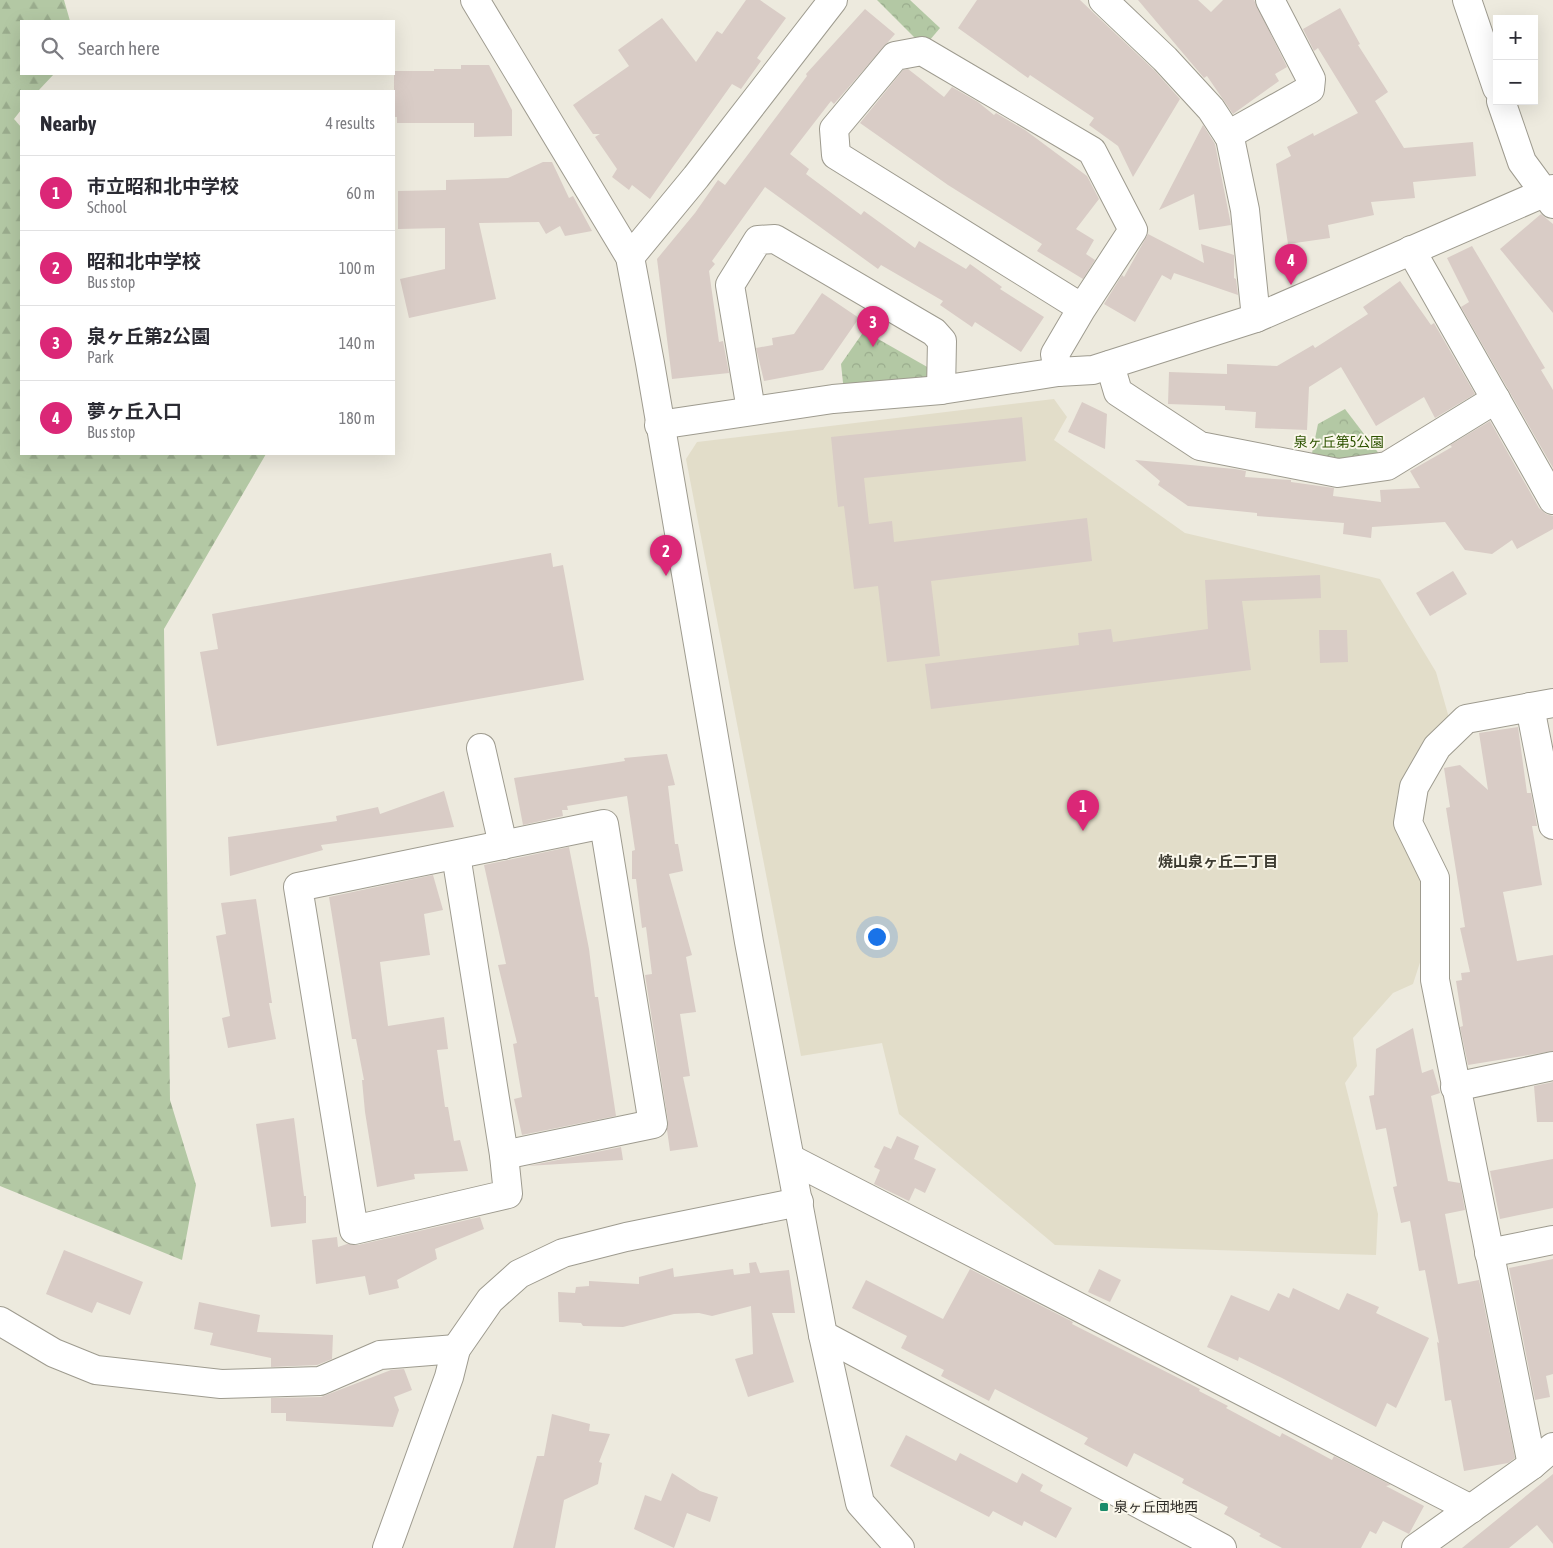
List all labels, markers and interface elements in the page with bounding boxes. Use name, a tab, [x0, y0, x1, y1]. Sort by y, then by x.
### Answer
map controls	[1493, 15, 1538, 105]
button: +	[1493, 15, 1538, 60]
search box	[20, 20, 395, 75]
icon: search	[38, 34, 66, 62]
text: Search here	[78, 37, 160, 59]
button: −	[1493, 60, 1538, 105]
text: Nearby	[40, 111, 96, 135]
text: 4 results	[325, 114, 375, 132]
text: 市立昭和北中学校	[87, 175, 239, 197]
text: 1	[52, 184, 60, 202]
text: 60 m	[346, 184, 375, 202]
text: School	[87, 198, 127, 216]
pin: 4	[1275, 244, 1307, 285]
text: 昭和北中学校	[87, 250, 201, 272]
text: 2	[52, 259, 60, 277]
text: 100 m	[339, 259, 375, 277]
text: Bus stop	[87, 273, 135, 291]
pin: 3	[857, 306, 889, 347]
text: 泉ヶ丘第2公園	[87, 325, 210, 347]
text: 3	[52, 334, 60, 352]
text: 140 m	[339, 334, 375, 352]
text: Park	[87, 348, 114, 366]
text: 夢ヶ丘入口	[87, 400, 182, 422]
text: 4	[52, 409, 60, 427]
text: 180 m	[339, 409, 375, 427]
text: Bus stop	[87, 423, 135, 441]
park label: 泉ヶ丘第5公園	[1294, 434, 1384, 450]
pin: 2	[650, 535, 682, 576]
pin: 1	[1067, 790, 1099, 831]
district label: 焼山泉ヶ丘二丁目	[1158, 853, 1278, 870]
your location	[864, 924, 890, 950]
place label: 泉ヶ丘団地西	[1114, 1499, 1198, 1515]
marker: 泉ヶ丘団地西	[1098, 1501, 1110, 1513]

